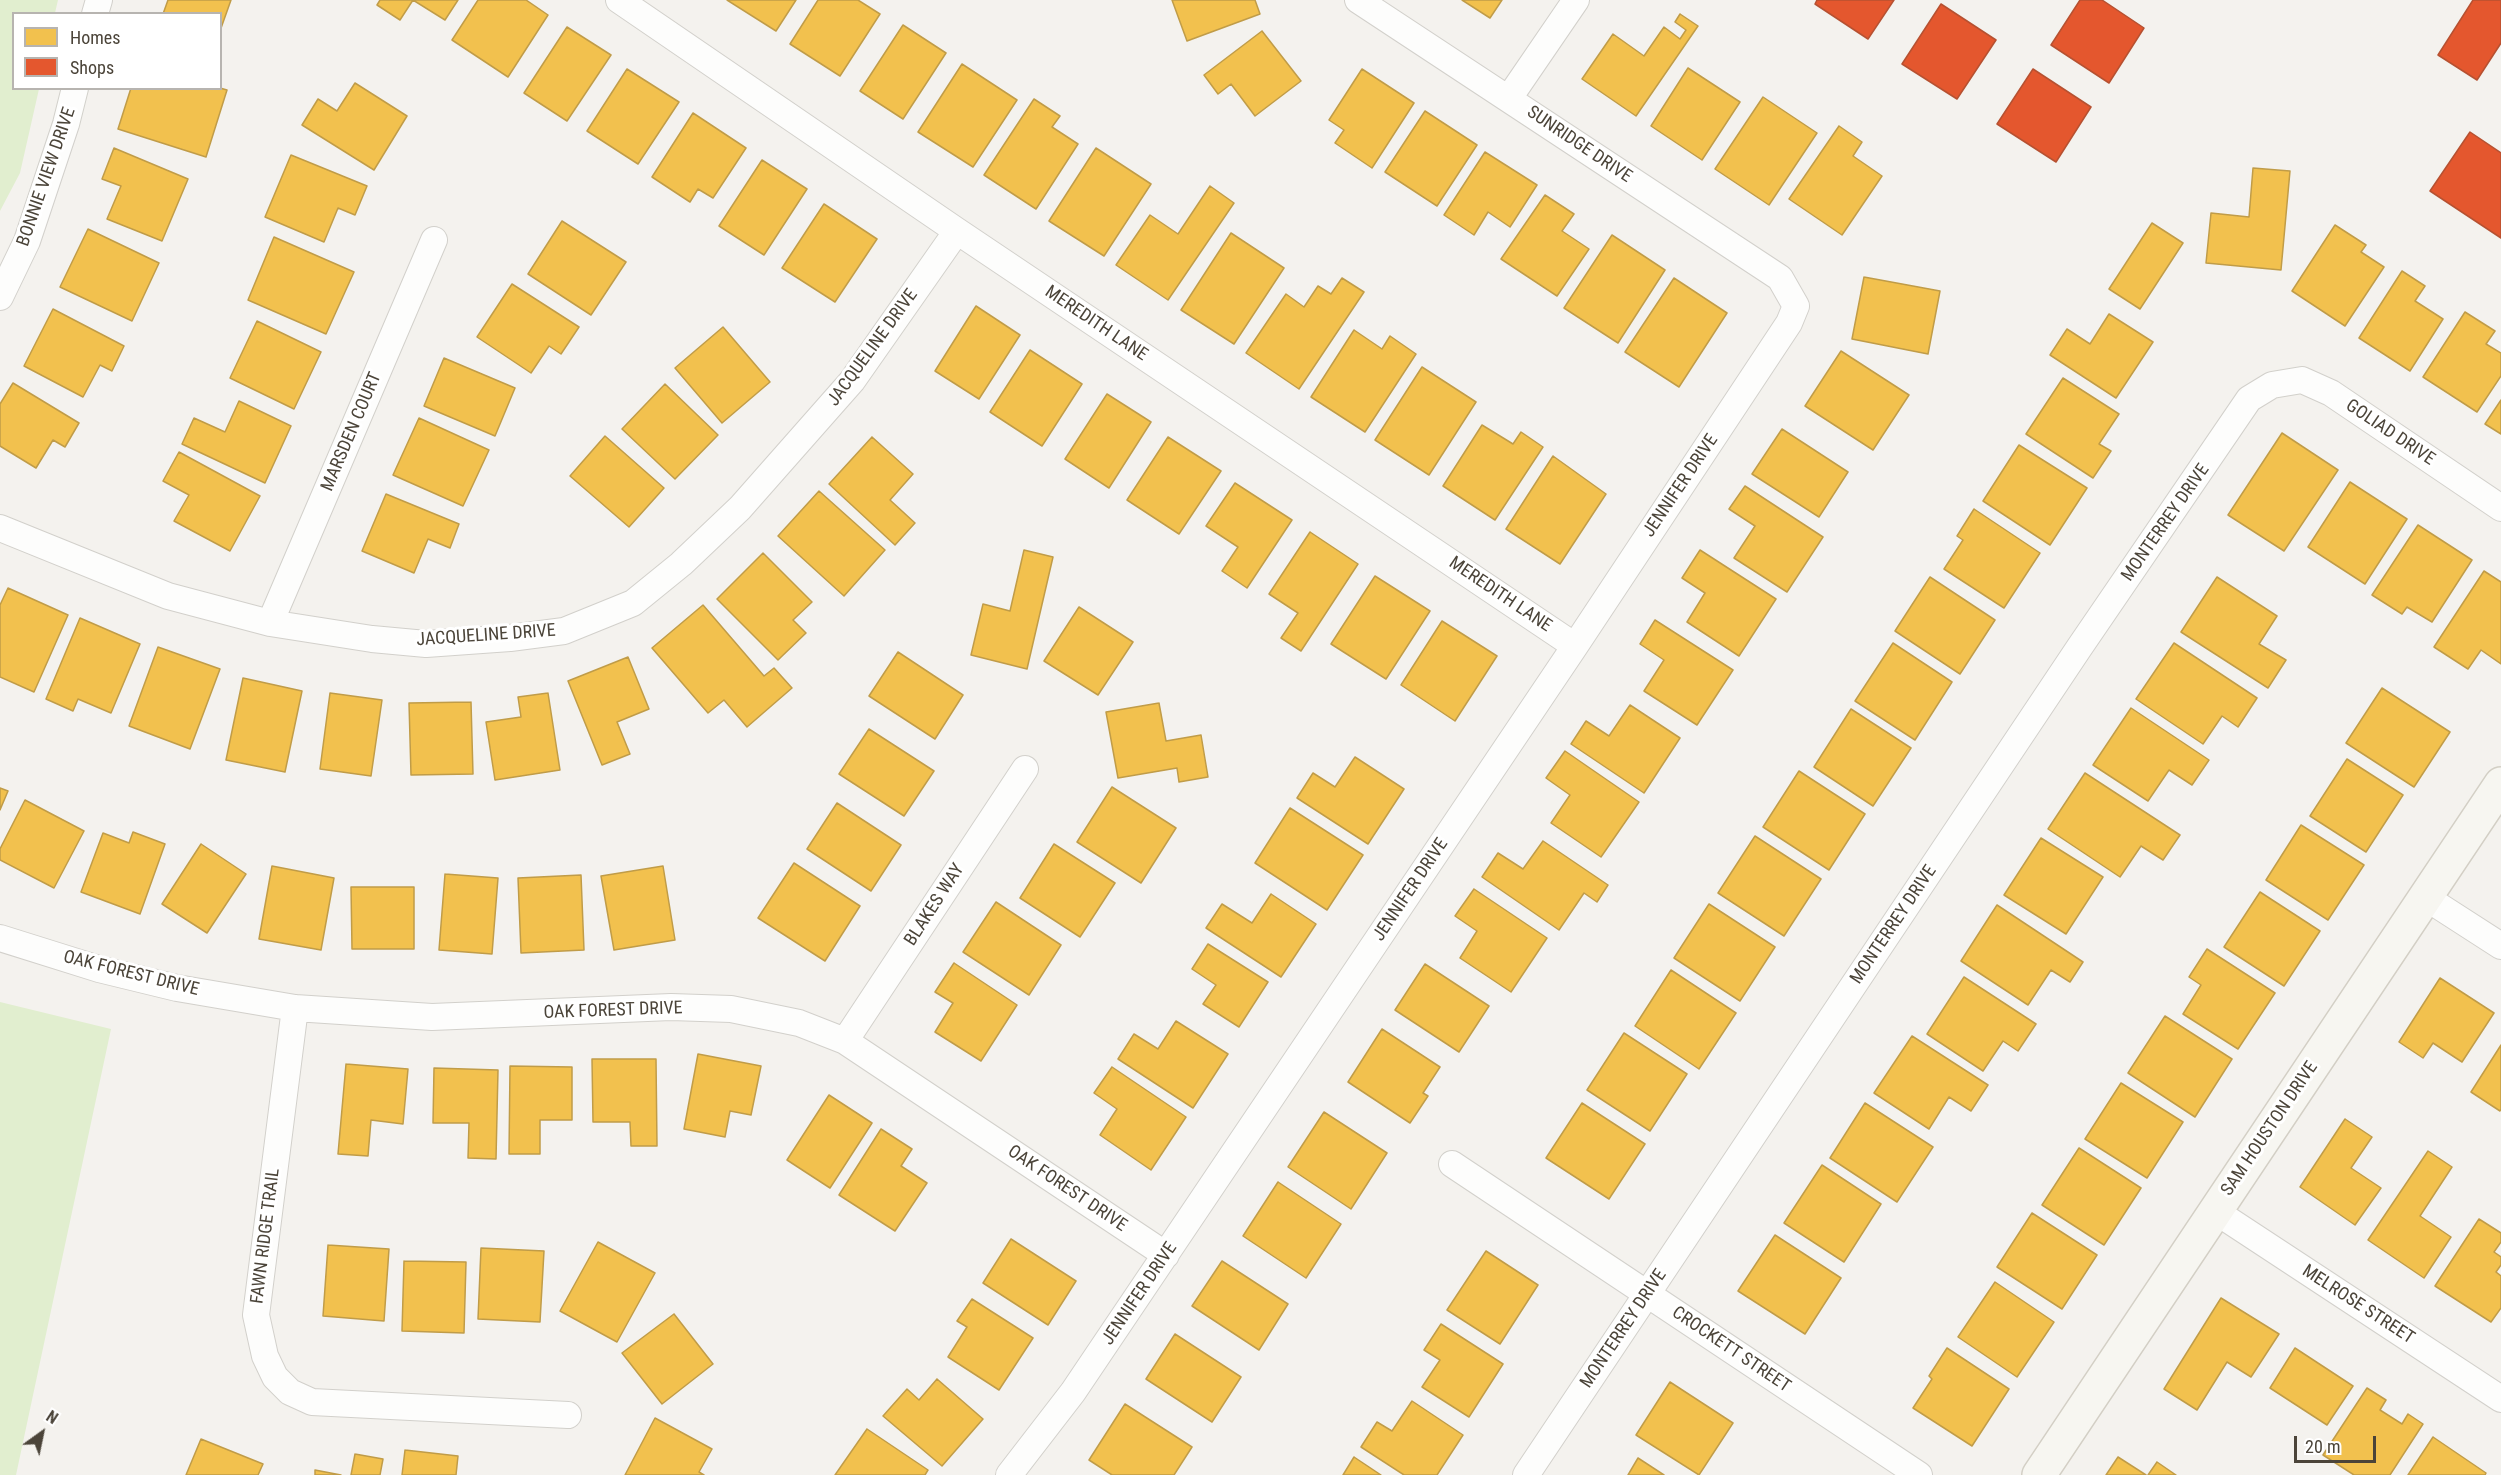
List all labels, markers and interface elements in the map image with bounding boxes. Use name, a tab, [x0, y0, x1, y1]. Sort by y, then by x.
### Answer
legend	[12, 12, 222, 90]
text: Homes	[70, 27, 120, 48]
text: Shops	[70, 57, 114, 78]
street label: SUNRIDGE DRIVE	[1522, 102, 1636, 188]
street label: BONNIE VIEW DRIVE	[13, 105, 81, 249]
street label: MEREDITH LANE	[1040, 282, 1152, 366]
street label: JACQUELINE DRIVE	[823, 285, 923, 411]
street label: MARSDEN COURT	[317, 369, 387, 495]
street label: GOLIAD DRIVE	[2341, 395, 2439, 471]
street label: JENNIFER DRIVE	[1639, 431, 1723, 541]
street label: MONTERREY DRIVE	[2117, 460, 2215, 586]
street label: MEREDITH LANE	[1444, 553, 1556, 637]
street label: JACQUELINE DRIVE	[416, 620, 556, 652]
street label: JENNIFER DRIVE	[1369, 835, 1453, 945]
street label: BLAKES WAY	[900, 860, 970, 950]
street label: MONTERREY DRIVE	[1846, 861, 1942, 989]
street label: OAK FOREST DRIVE	[61, 947, 201, 1001]
street label: OAK FOREST DRIVE	[543, 998, 683, 1024]
street label: SAM HOUSTON DRIVE	[2217, 1058, 2323, 1200]
street label: OAK FOREST DRIVE	[1003, 1141, 1131, 1237]
street label: FAWN RIDGE TRAIL	[247, 1167, 285, 1305]
street label: JENNIFER DRIVE	[1098, 1239, 1182, 1349]
street label: MELROSE STREET	[2298, 1261, 2418, 1349]
street label: MONTERREY DRIVE	[1576, 1265, 1672, 1393]
street label: CROCKETT STREET	[1668, 1302, 1794, 1398]
north arrow	[12, 1403, 72, 1463]
text: N	[43, 1407, 61, 1428]
scale bar	[2297, 1424, 2380, 1462]
text: 20 m	[2305, 1436, 2340, 1457]

